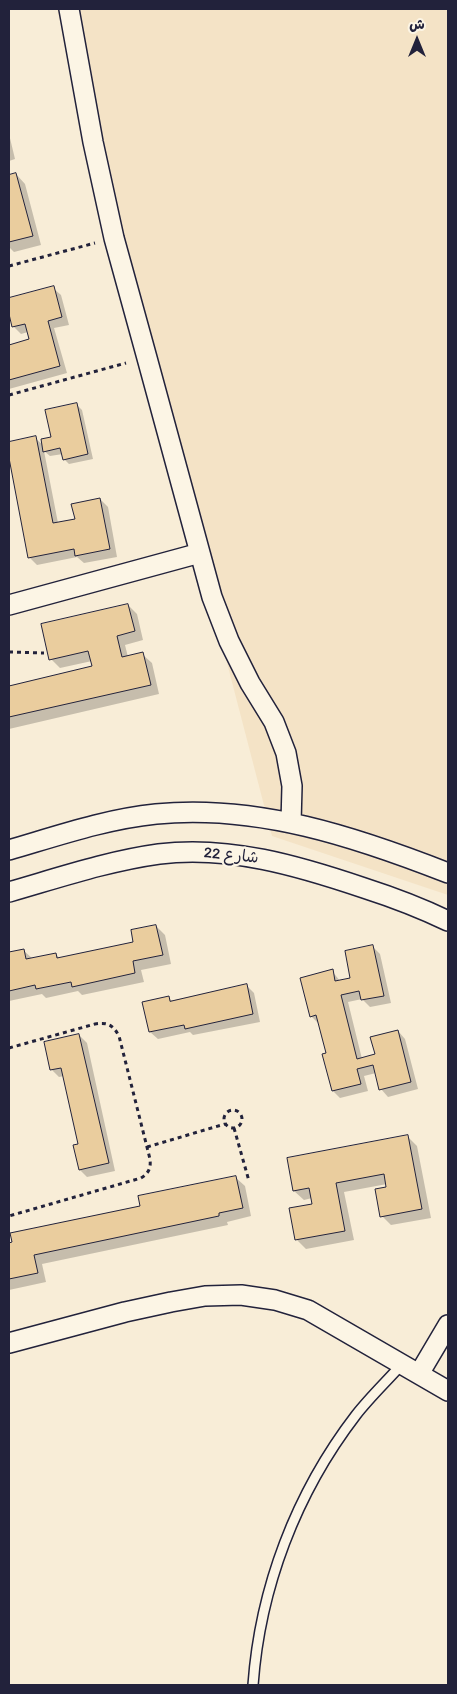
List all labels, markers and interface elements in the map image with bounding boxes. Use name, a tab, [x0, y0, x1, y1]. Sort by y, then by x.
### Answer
north arrow	[392, 15, 442, 65]
text: ش	[409, 16, 425, 33]
street label: شارع 22	[203, 844, 259, 868]

